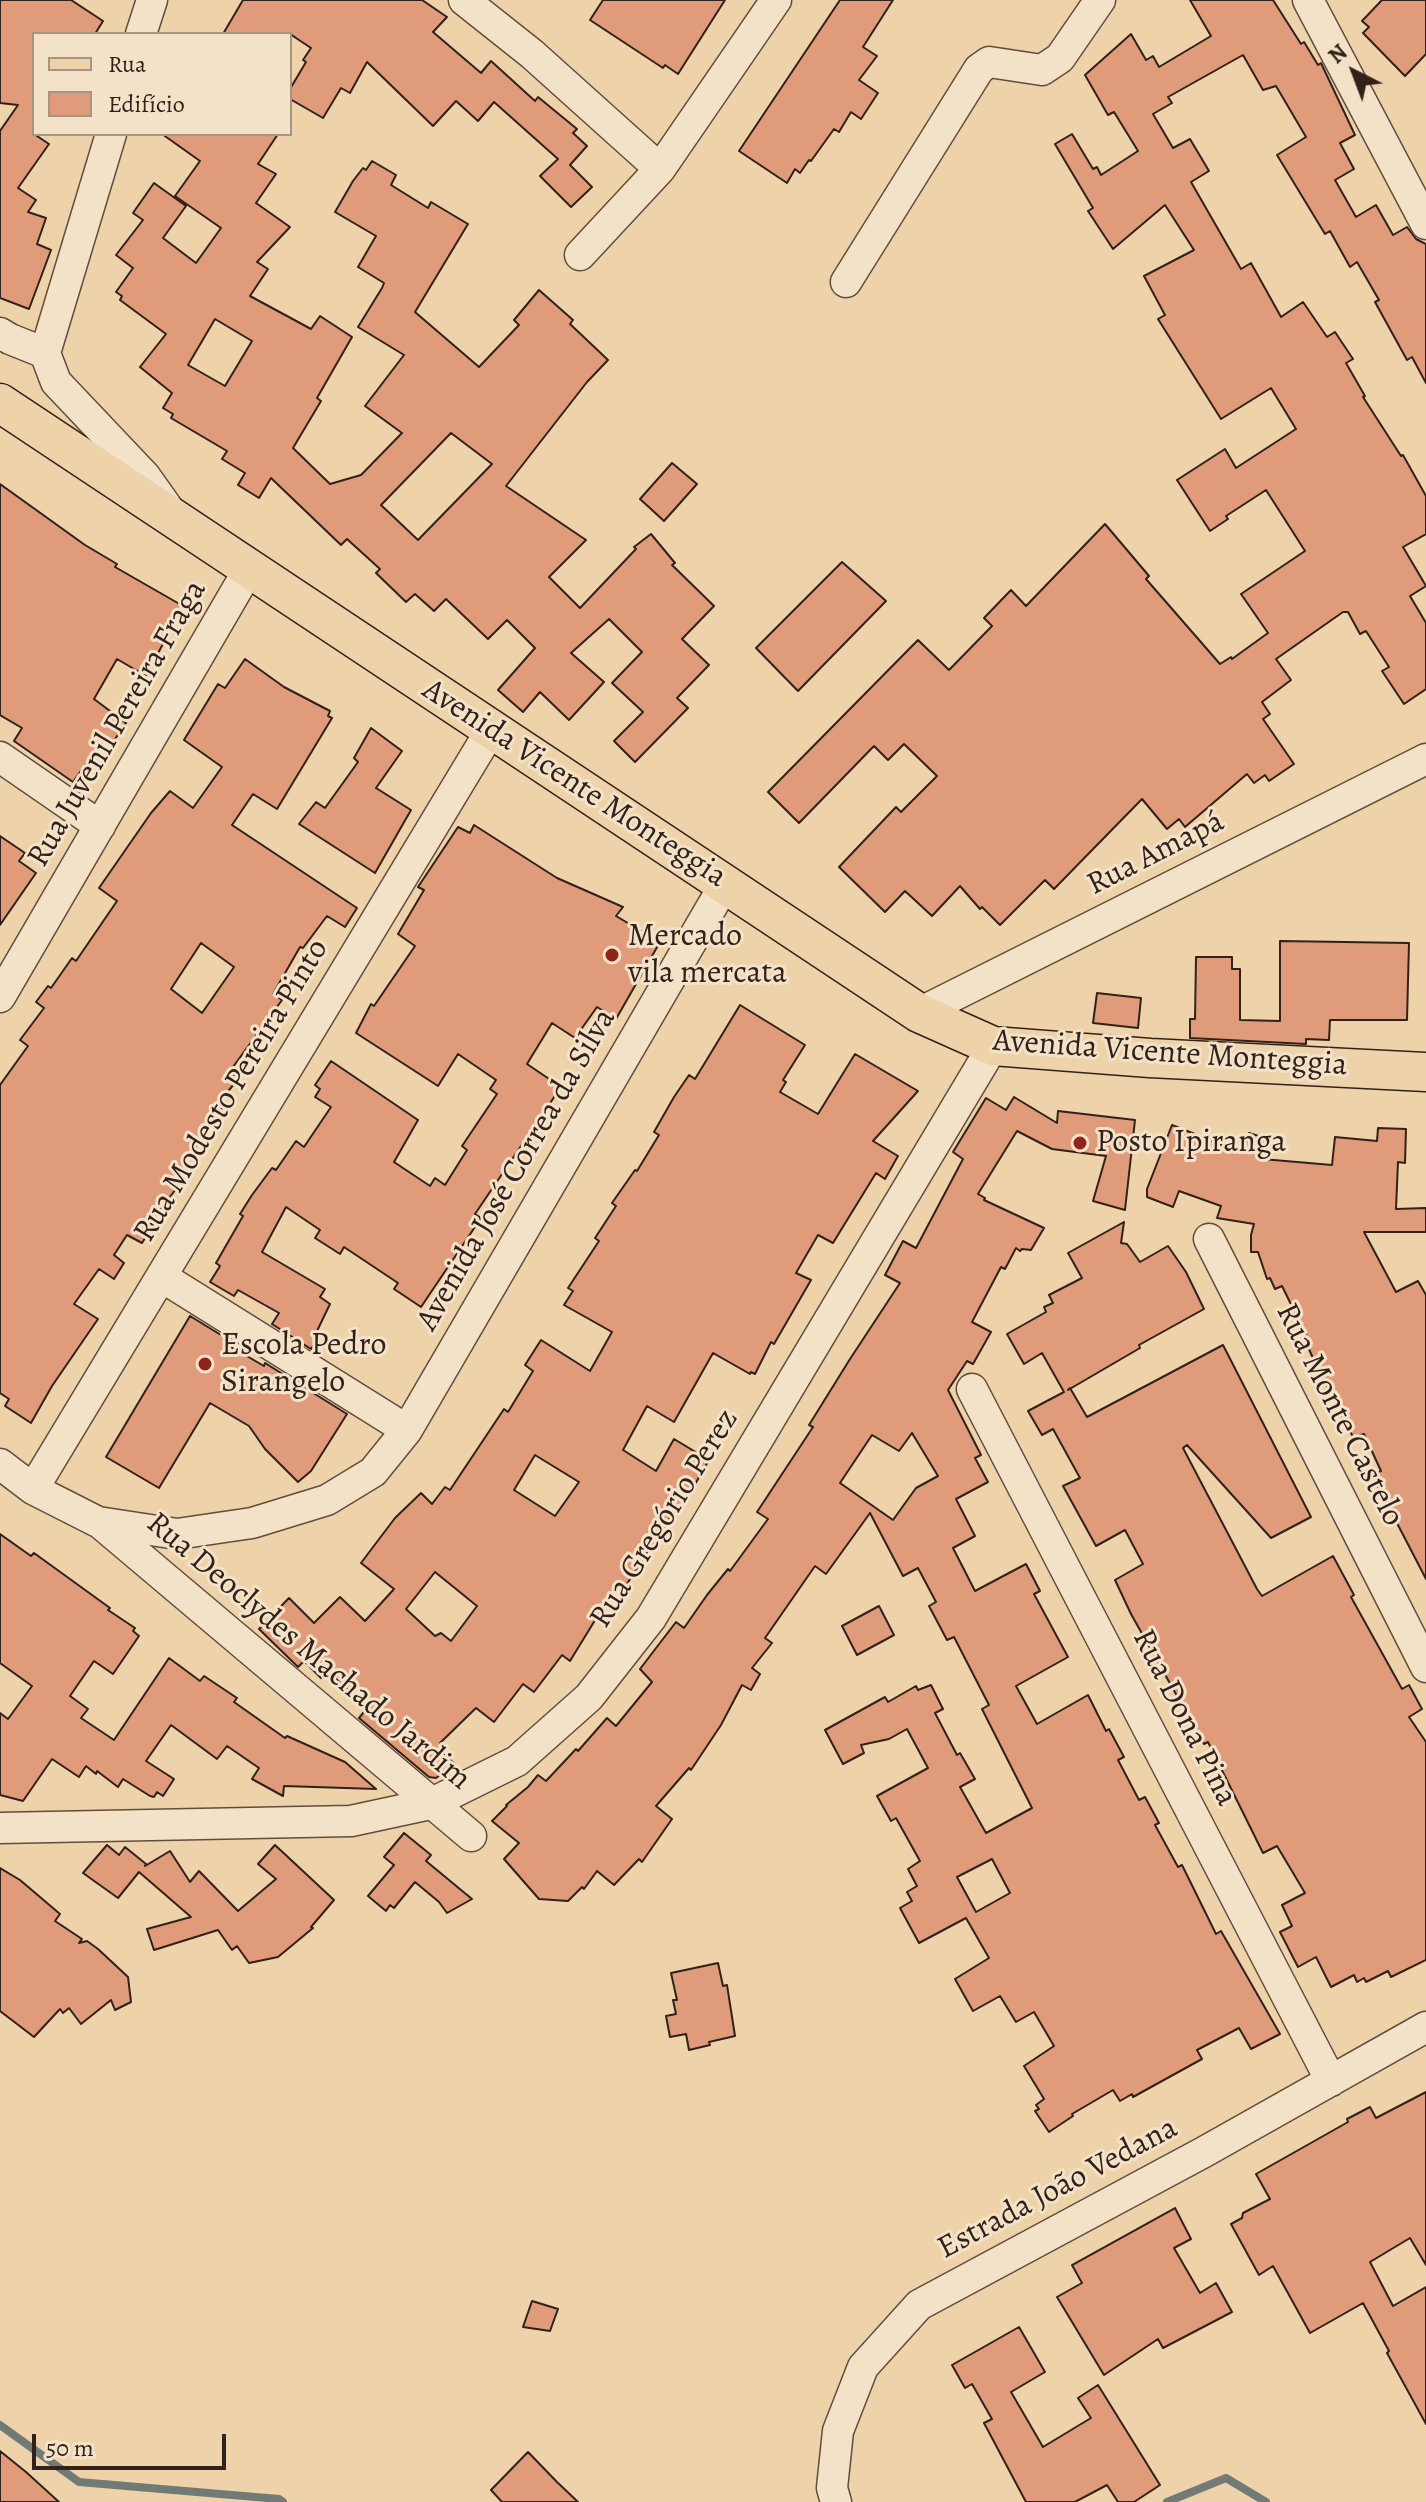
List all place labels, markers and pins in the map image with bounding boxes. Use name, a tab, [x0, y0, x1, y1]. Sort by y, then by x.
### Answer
place label: Mercado vila mercata	[628, 918, 787, 993]
marker: Mercado vila mercata	[603, 946, 621, 964]
place label: Posto Ipiranga	[1096, 1124, 1286, 1162]
marker: Posto Ipiranga	[1071, 1134, 1089, 1152]
place label: Escola Pedro Sirangelo	[221, 1327, 386, 1402]
marker: Escola Pedro Sirangelo	[196, 1355, 214, 1373]

